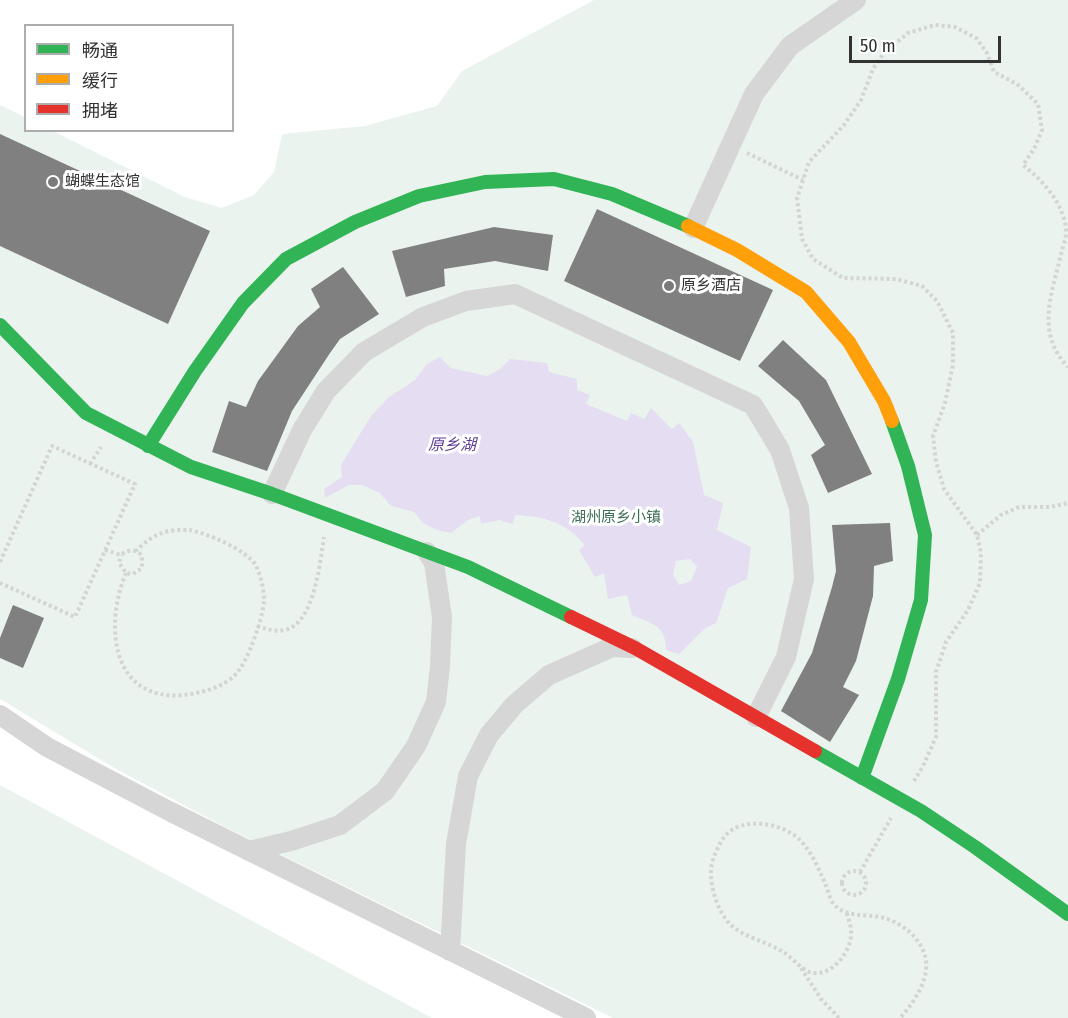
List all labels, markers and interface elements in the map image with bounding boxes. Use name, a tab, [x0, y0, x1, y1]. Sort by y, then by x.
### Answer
legend	[24, 24, 234, 132]
scale bar	[852, 24, 1004, 62]
text: 50 m	[860, 35, 896, 57]
text: 畅通	[82, 40, 118, 62]
text: 缓行	[82, 70, 118, 92]
text: 拥堵	[82, 100, 118, 122]
place label: 蝴蝶生态馆	[65, 173, 140, 191]
marker: 蝴蝶生态馆	[46, 175, 60, 189]
place label: 原乡酒店	[681, 277, 741, 295]
marker: 原乡酒店	[662, 279, 676, 293]
water label: 原乡湖	[428, 436, 476, 456]
park label: 湖州原乡小镇	[571, 509, 661, 527]

